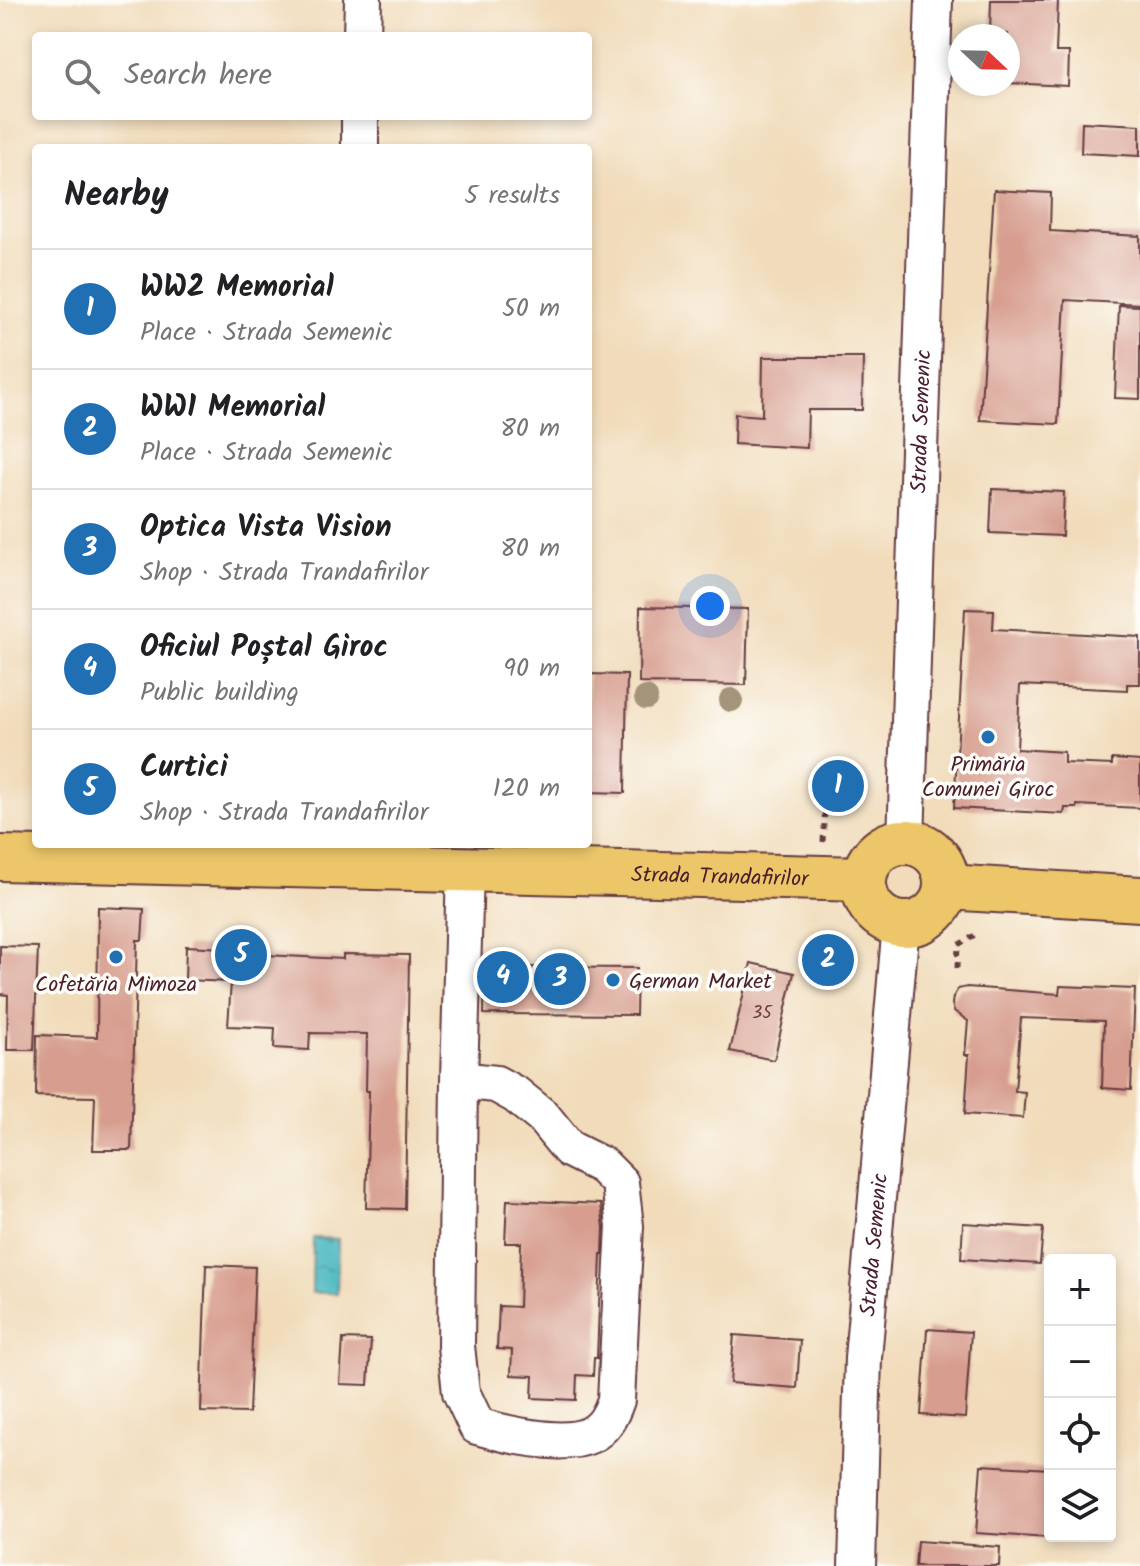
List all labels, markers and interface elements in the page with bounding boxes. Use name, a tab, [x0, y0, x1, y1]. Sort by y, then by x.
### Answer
north arrow	[948, 24, 1020, 96]
search box	[32, 32, 592, 120]
text: Search here	[124, 52, 272, 100]
icon: search	[60, 54, 104, 98]
text: Nearby	[64, 169, 169, 223]
text: 5 results	[464, 175, 560, 217]
text: WW2 Memorial	[140, 264, 334, 312]
text: 1	[86, 288, 94, 330]
text: 50 m	[502, 288, 560, 330]
text: Place · Strada Semenic	[140, 312, 393, 354]
street label: Strada Semenic	[903, 349, 942, 494]
text: WW1 Memorial	[140, 384, 325, 432]
text: 2	[82, 408, 98, 450]
text: 80 m	[500, 408, 560, 450]
text: Place · Strada Semenic	[140, 432, 393, 474]
text: Optica Vista Vision	[140, 504, 392, 552]
text: 3	[83, 528, 97, 570]
text: 80 m	[500, 528, 560, 570]
text: Shop · Strada Trandafirilor	[140, 552, 428, 594]
your location	[690, 586, 730, 626]
text: Oficiul Poștal Giroc	[140, 624, 388, 672]
text: 4	[83, 648, 97, 690]
text: 90 m	[503, 648, 560, 690]
text: Public building	[140, 672, 299, 714]
marker: Primăria Comunei Giroc	[979, 728, 997, 746]
text: Curtici	[140, 744, 228, 792]
place label: Primăria Comunei Giroc	[922, 748, 1055, 808]
pin: 1	[812, 756, 864, 816]
text: 5	[83, 768, 97, 810]
text: 120 m	[493, 768, 560, 810]
text: Shop · Strada Trandafirilor	[140, 792, 428, 834]
street label: Strada Trandafirilor	[631, 858, 810, 898]
pin: 5	[215, 925, 267, 985]
pin: 2	[802, 930, 854, 990]
pin: 4	[477, 947, 529, 1007]
marker: Cofetăria Mimoza	[107, 948, 125, 966]
pin: 3	[534, 949, 586, 1009]
place label: German Market	[629, 965, 772, 1000]
place label: Cofetăria Mimoza	[35, 968, 197, 1003]
marker: German Market	[604, 971, 622, 989]
house number: 35	[752, 999, 773, 1028]
street label: Strada Semenic	[852, 1171, 899, 1318]
map controls	[1044, 1254, 1116, 1542]
button: +	[1044, 1254, 1116, 1326]
button: −	[1044, 1326, 1116, 1398]
button: locate	[1044, 1398, 1116, 1470]
button: layers	[1044, 1470, 1116, 1542]

